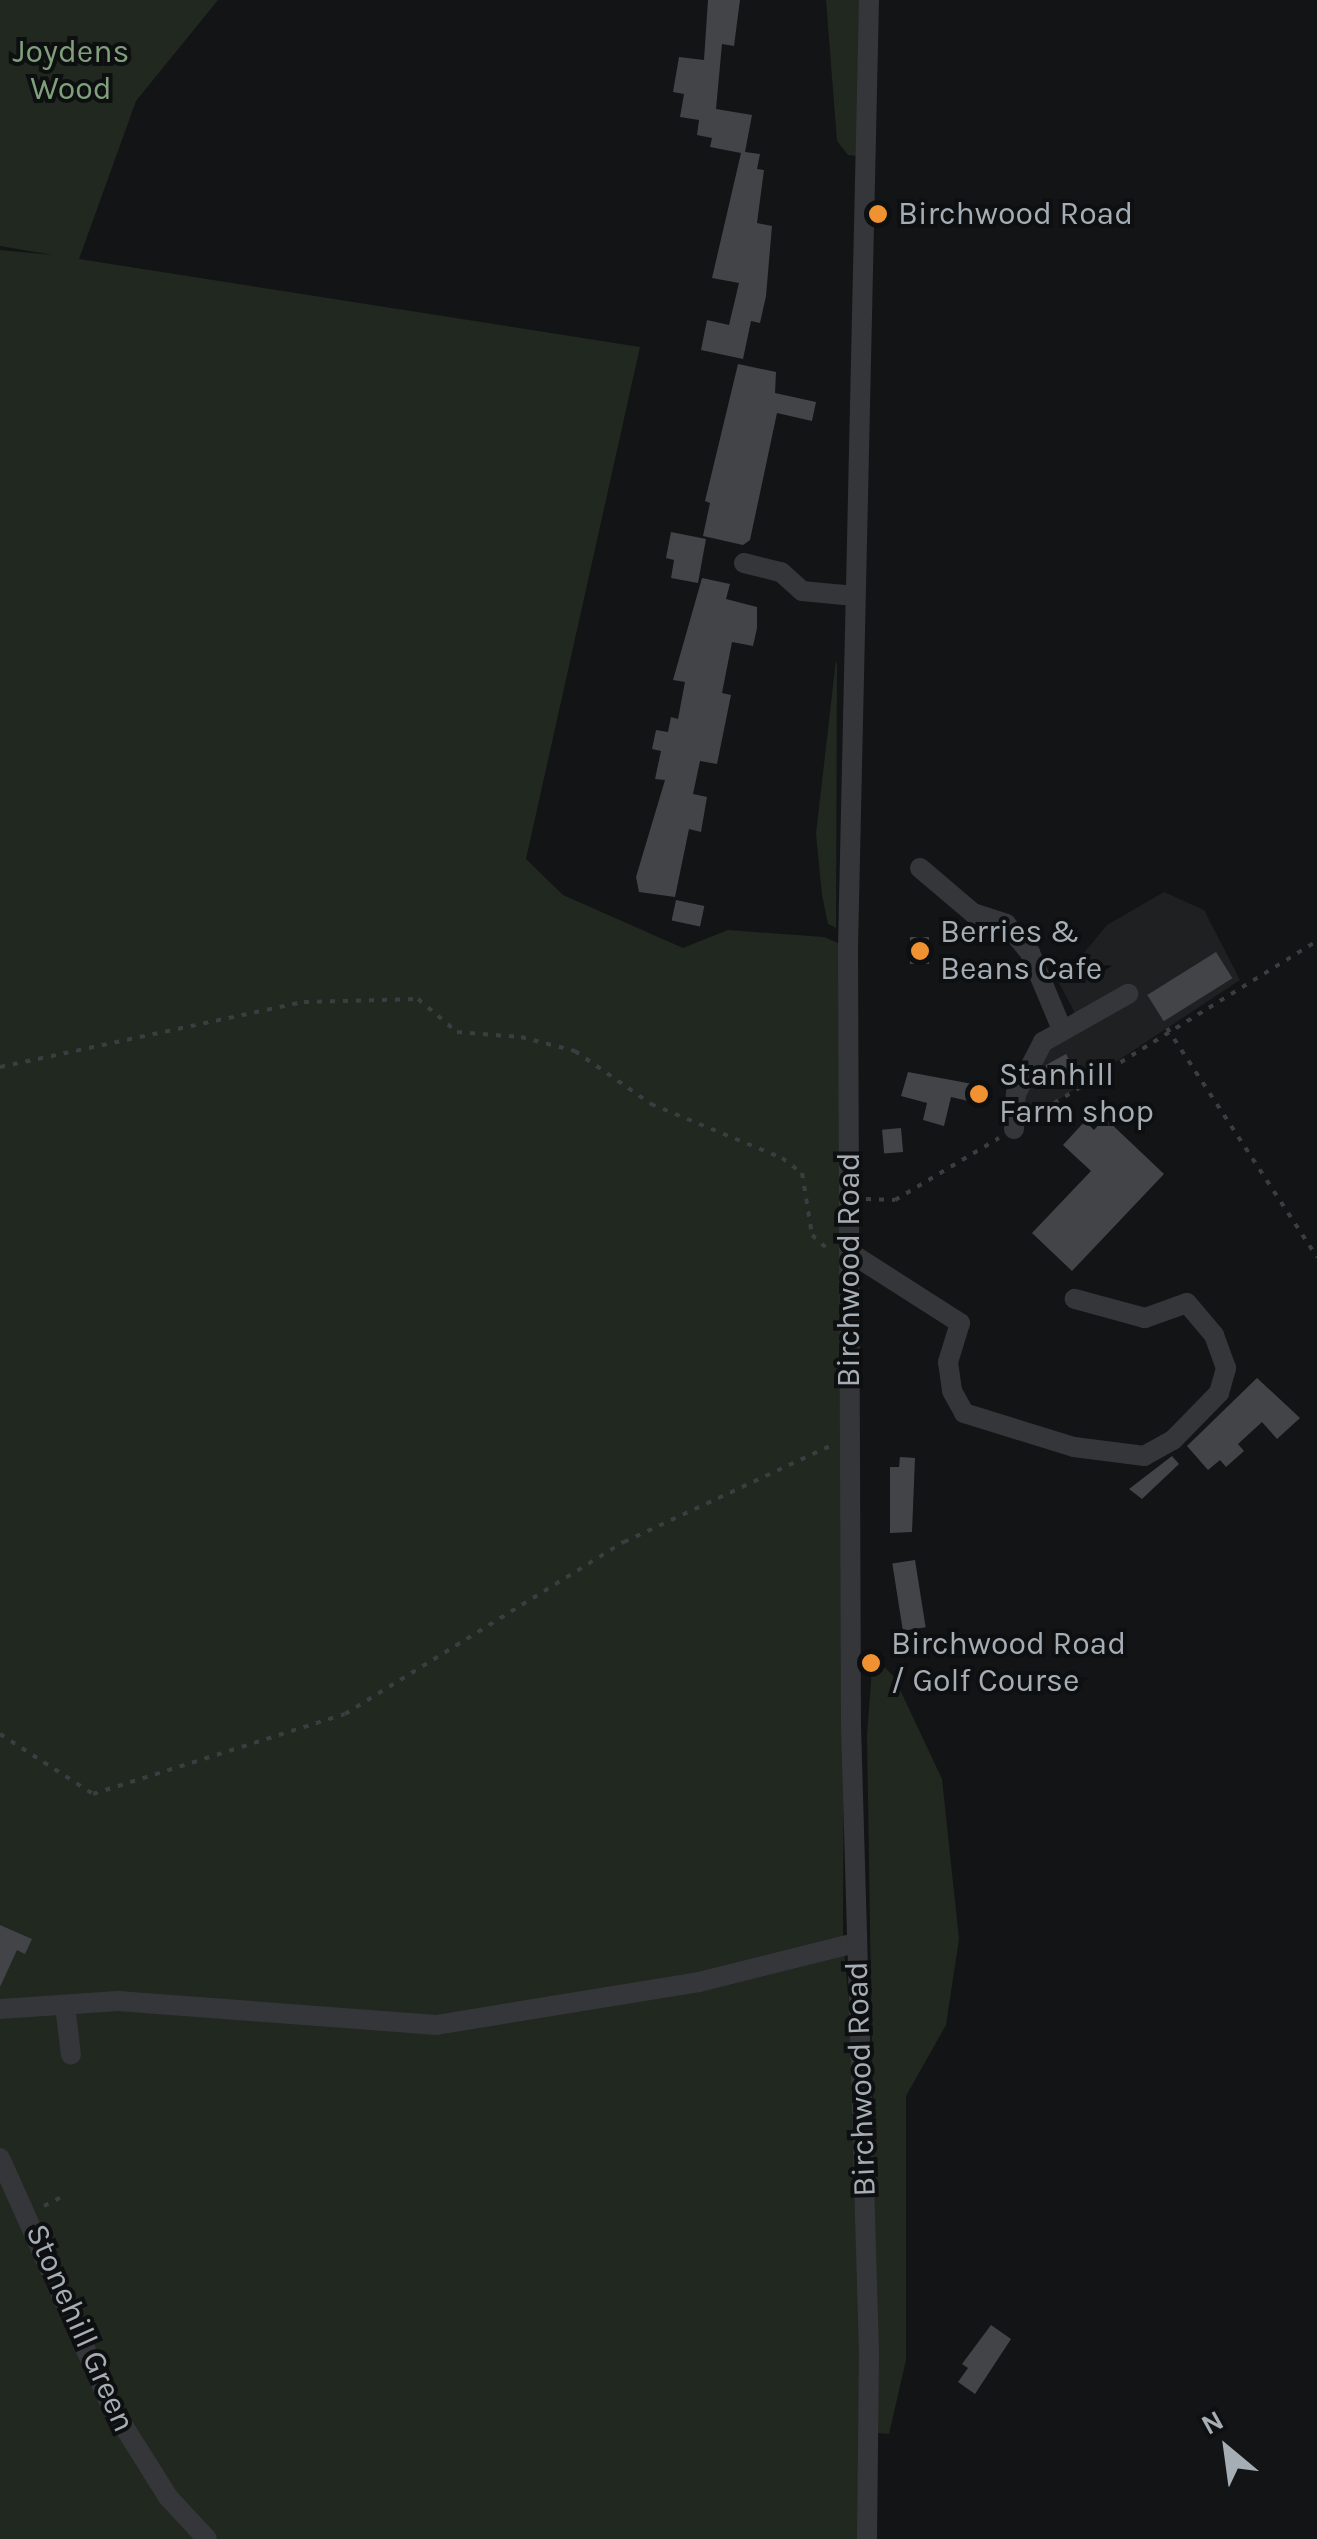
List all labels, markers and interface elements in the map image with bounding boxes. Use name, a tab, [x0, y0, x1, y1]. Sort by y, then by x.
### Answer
park label: Joydens Wood	[13, 34, 129, 109]
place label: Birchwood Road	[898, 195, 1133, 233]
marker: Birchwood Road	[867, 203, 889, 225]
place label: Berries & Beans Cafe	[940, 914, 1102, 989]
marker: Berries & Beans Cafe	[909, 940, 931, 962]
place label: Stanhill Farm shop	[999, 1057, 1154, 1132]
marker: Stanhill Farm shop	[968, 1083, 990, 1105]
street label: Birchwood Road	[830, 1152, 868, 1388]
place label: Birchwood Road / Golf Course	[891, 1626, 1126, 1701]
marker: Birchwood Road / Golf Course	[860, 1652, 882, 1674]
street label: Birchwood Road	[838, 1961, 884, 2197]
street label: Stonehill Green	[17, 2218, 143, 2438]
north arrow	[1177, 2399, 1277, 2499]
text: N	[1195, 2403, 1229, 2442]

